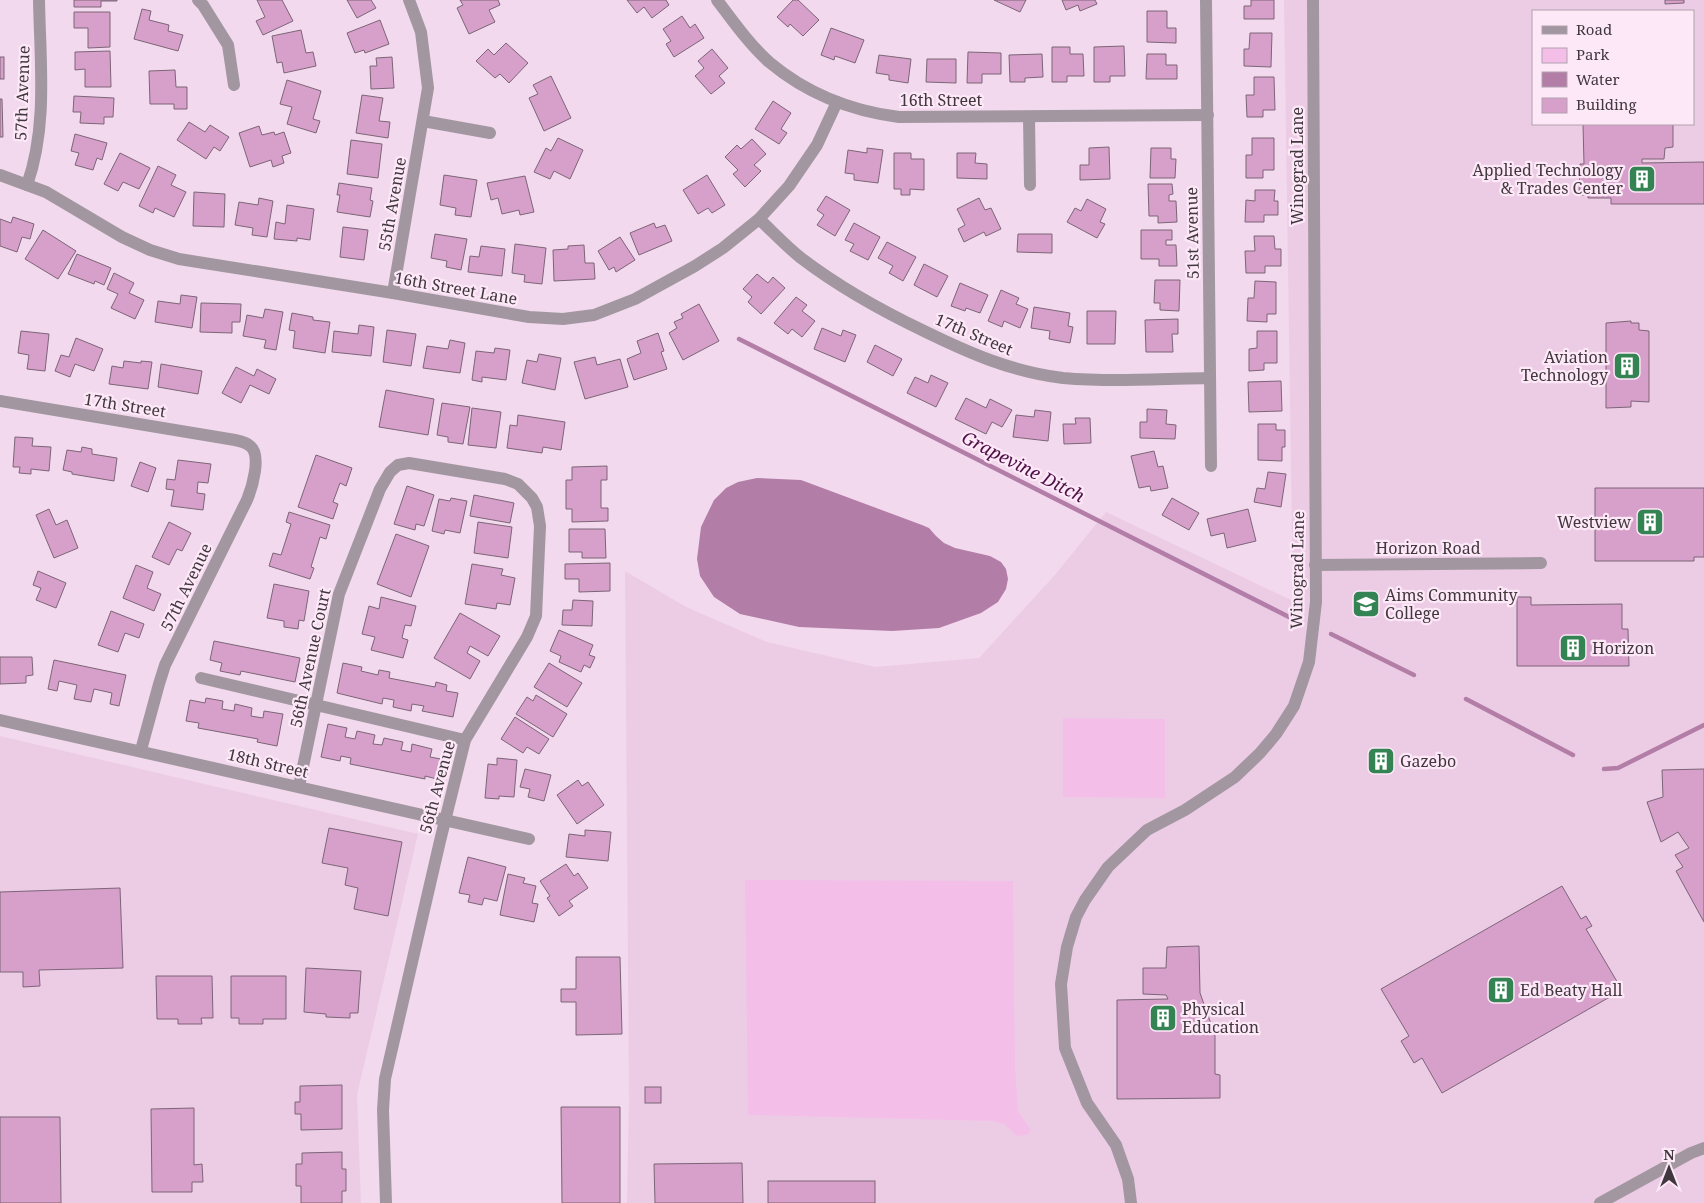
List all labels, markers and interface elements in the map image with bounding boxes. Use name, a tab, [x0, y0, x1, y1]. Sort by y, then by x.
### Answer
legend	[1532, 10, 1694, 125]
text: Road	[1576, 19, 1612, 39]
text: Park	[1576, 44, 1610, 64]
street label: 57th Avenue	[9, 45, 35, 141]
text: Water	[1576, 69, 1619, 89]
street label: 16th Street	[900, 89, 983, 111]
text: Building	[1576, 94, 1637, 114]
street label: Winograd Lane	[1286, 107, 1308, 225]
street label: 55th Avenue	[373, 155, 411, 253]
place label: Applied Technology & Trades Center	[1472, 159, 1624, 199]
building icon: Applied Technology & Trades Center	[1627, 164, 1657, 194]
street label: 51st Avenue	[1180, 187, 1204, 279]
street label: 16th Street Lane	[393, 266, 519, 310]
street label: 17th Street	[932, 308, 1017, 360]
place label: Aviation Technology	[1521, 346, 1609, 386]
building icon: Aviation Technology	[1612, 351, 1642, 381]
street label: 17th Street	[83, 388, 168, 422]
water label: Grapevine Ditch	[958, 425, 1089, 507]
building icon: Westview	[1635, 507, 1665, 537]
street label: Winograd Lane	[1285, 511, 1309, 629]
place label: Westview	[1557, 511, 1631, 533]
street label: Horizon Road	[1375, 537, 1481, 559]
street label: 57th Avenue	[155, 539, 217, 635]
place label: Aims Community College	[1385, 584, 1518, 624]
street label: 56th Avenue Court	[285, 586, 336, 730]
school or university icon: Aims Community College	[1351, 589, 1381, 619]
building icon: Horizon	[1558, 633, 1588, 663]
place label: Horizon	[1592, 637, 1654, 659]
street label: 56th Avenue	[414, 738, 460, 836]
street label: 18th Street	[225, 743, 311, 783]
building icon: Gazebo	[1366, 746, 1396, 776]
place label: Gazebo	[1400, 750, 1456, 772]
building icon: Ed Beaty Hall	[1486, 975, 1516, 1005]
place label: Ed Beaty Hall	[1520, 979, 1622, 1001]
place label: Physical Education	[1182, 998, 1259, 1038]
building icon: Physical Education	[1148, 1003, 1178, 1033]
north arrow	[1644, 1143, 1694, 1193]
text: N	[1663, 1145, 1675, 1164]

